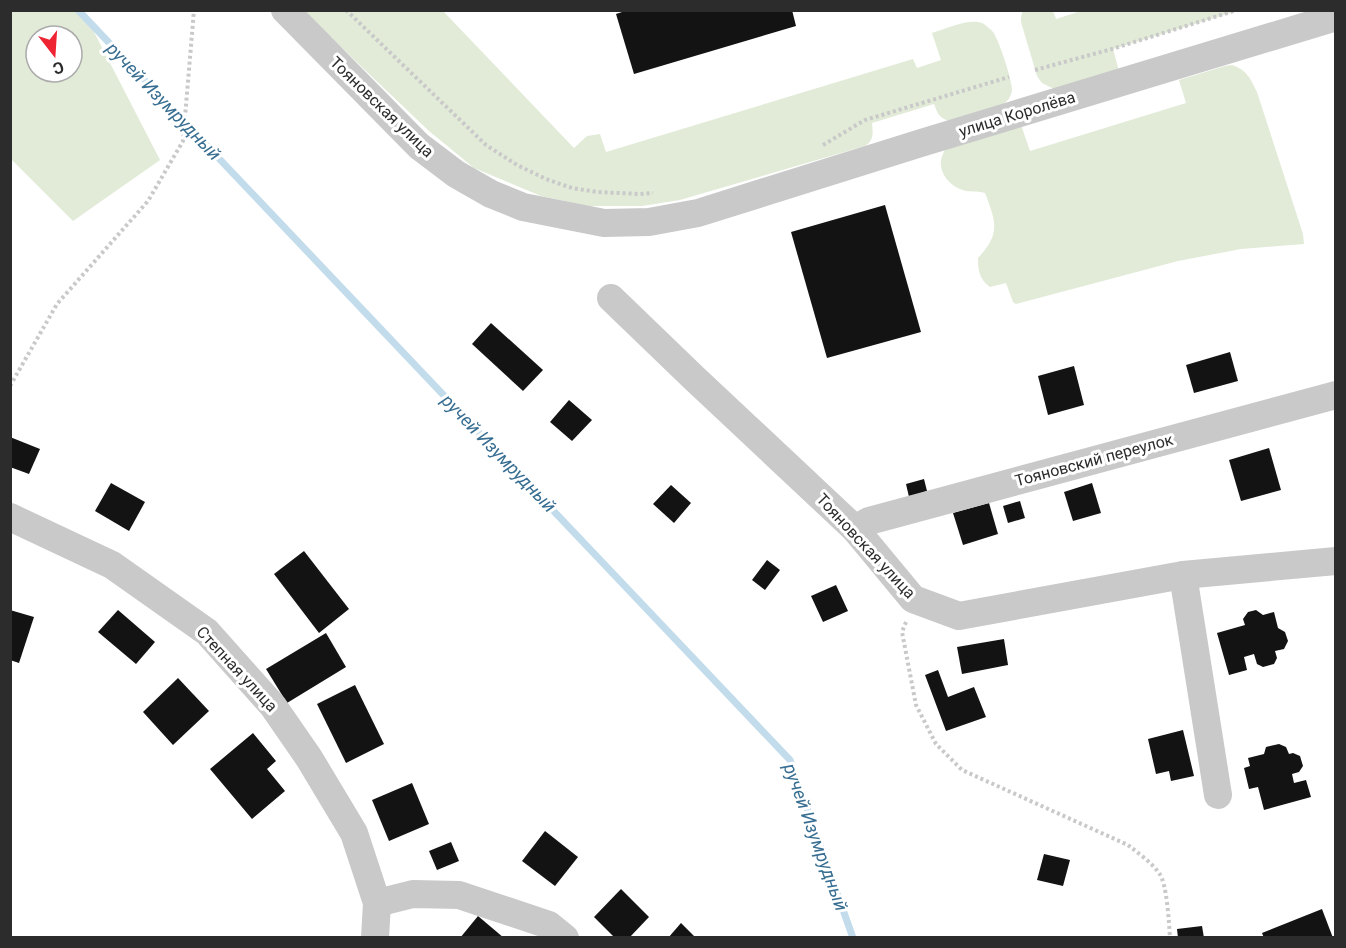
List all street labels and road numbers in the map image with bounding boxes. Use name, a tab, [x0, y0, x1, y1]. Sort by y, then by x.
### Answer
street label: Тояновская улица	[326, 53, 438, 161]
street label: улица Королёва	[957, 87, 1077, 141]
street label: Тояновский переулок	[1013, 430, 1176, 490]
street label: Тояновская улица	[812, 490, 920, 602]
street label: Степная улица	[193, 622, 281, 716]

